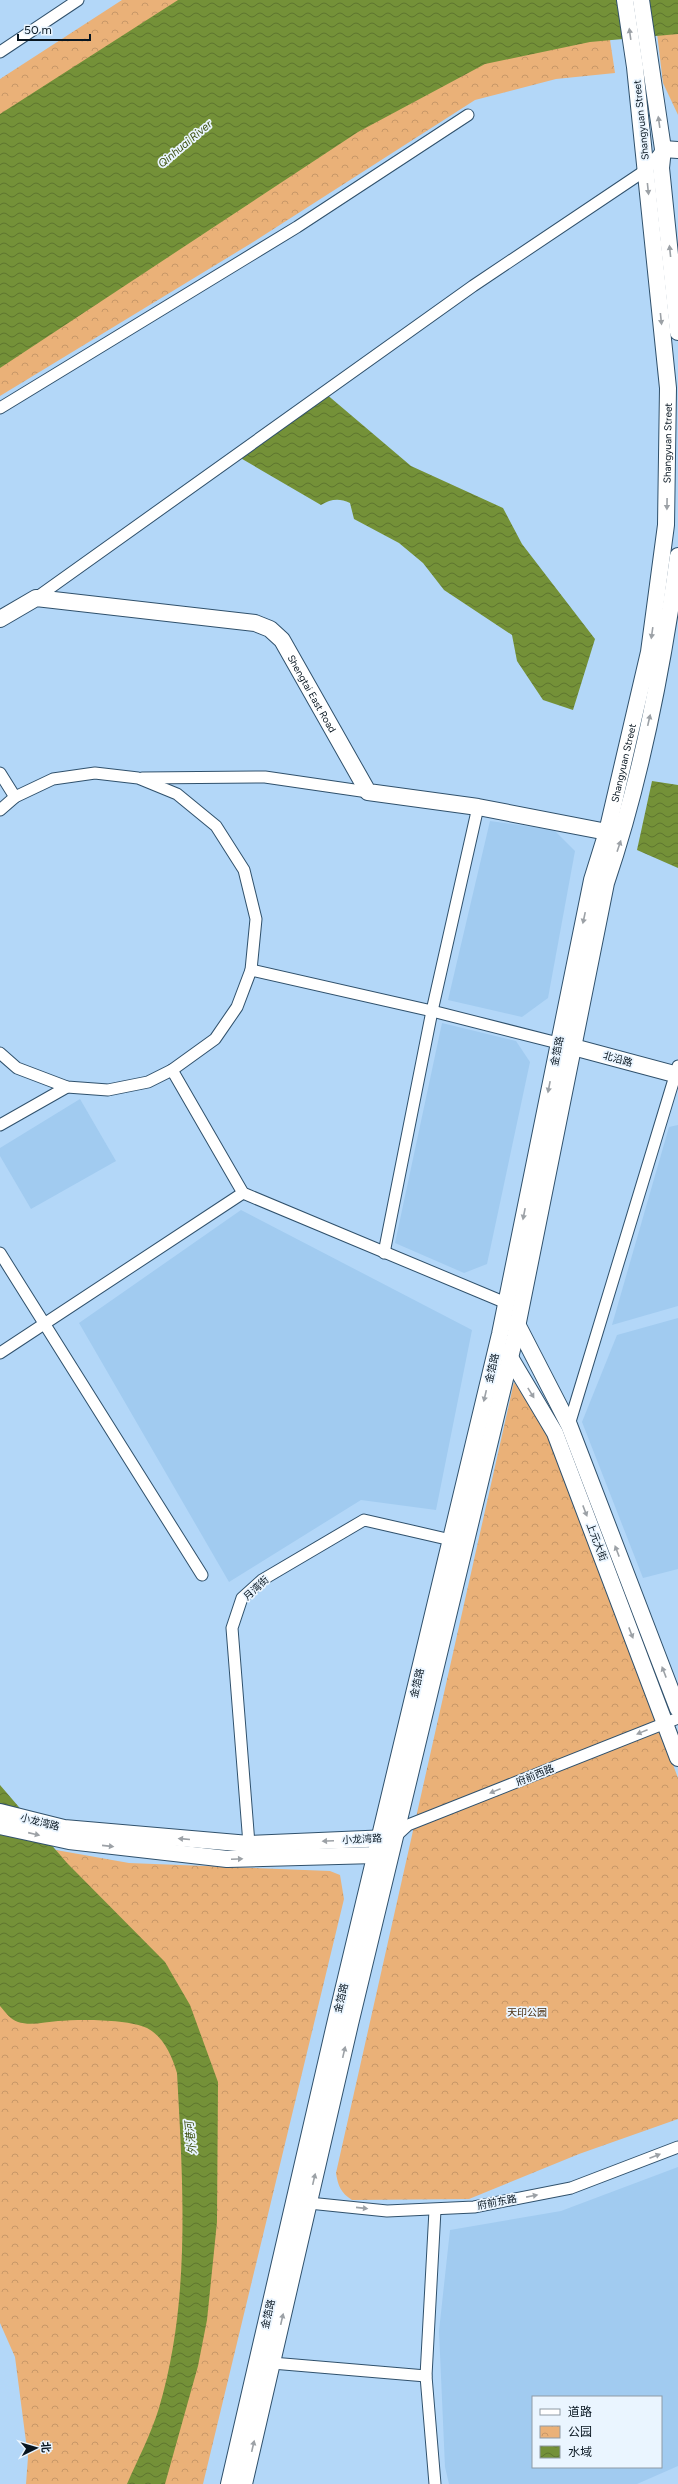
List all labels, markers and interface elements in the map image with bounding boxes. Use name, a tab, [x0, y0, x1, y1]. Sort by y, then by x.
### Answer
scale bar	[18, 16, 90, 42]
text: 50 m	[24, 23, 52, 37]
one-way arrow	[627, 27, 633, 40]
street label: Shangyuan Street	[630, 79, 652, 161]
one-way arrow	[656, 116, 662, 128]
water label: Qinhuai River	[156, 117, 215, 170]
one-way arrow	[644, 183, 651, 195]
one-way arrow	[666, 245, 673, 258]
one-way arrow	[658, 313, 664, 325]
street label: Shangyuan Street	[660, 402, 674, 483]
one-way arrow	[664, 498, 670, 511]
one-way arrow	[649, 627, 655, 639]
street label: Shengtai East Road	[285, 652, 340, 735]
one-way arrow	[647, 714, 653, 726]
street label: Shangyuan Street	[608, 722, 639, 804]
one-way arrow	[616, 840, 622, 852]
one-way arrow	[580, 912, 586, 924]
street label: 金箔路	[548, 1035, 566, 1067]
street label: 北沿路	[602, 1049, 634, 1069]
one-way arrow	[546, 1081, 552, 1093]
one-way arrow	[521, 1208, 527, 1220]
street label: 金箔路	[482, 1352, 502, 1384]
one-way arrow	[527, 1388, 535, 1398]
one-way arrow	[482, 1390, 488, 1402]
one-way arrow	[582, 1505, 588, 1517]
street label: 上元大街	[584, 1521, 610, 1563]
one-way arrow	[614, 1545, 620, 1557]
street label: 月湾街	[241, 1573, 271, 1603]
one-way arrow	[628, 1627, 634, 1639]
one-way arrow	[661, 1666, 667, 1678]
street label: 金箔路	[407, 1667, 427, 1699]
one-way arrow	[635, 1730, 647, 1736]
street label: 府前西路	[514, 1761, 556, 1789]
one-way arrow	[488, 1788, 500, 1794]
street label: 小龙湾路	[19, 1811, 61, 1833]
one-way arrow	[28, 1831, 41, 1837]
street label: 小龙湾路	[342, 1831, 382, 1847]
one-way arrow	[178, 1836, 190, 1843]
one-way arrow	[322, 1837, 334, 1844]
one-way arrow	[102, 1842, 114, 1849]
one-way arrow	[231, 1855, 243, 1862]
street label: 金箔路	[331, 1982, 351, 2014]
park label: 天印公园	[507, 2006, 547, 2019]
one-way arrow	[341, 2046, 347, 2059]
water label: 外港河	[183, 2119, 199, 2155]
one-way arrow	[650, 2152, 662, 2158]
one-way arrow	[312, 2173, 318, 2185]
street label: 府前东路	[476, 2192, 518, 2212]
one-way arrow	[526, 2192, 538, 2198]
one-way arrow	[356, 2205, 368, 2212]
street label: 金箔路	[258, 2298, 278, 2330]
one-way arrow	[279, 2313, 285, 2325]
legend	[532, 2396, 662, 2468]
text: 道路	[568, 2405, 592, 2419]
text: 公园	[568, 2425, 592, 2439]
north arrow	[16, 2428, 56, 2468]
one-way arrow	[250, 2440, 256, 2452]
text: 北	[39, 2441, 52, 2453]
text: 水域	[568, 2445, 592, 2459]

